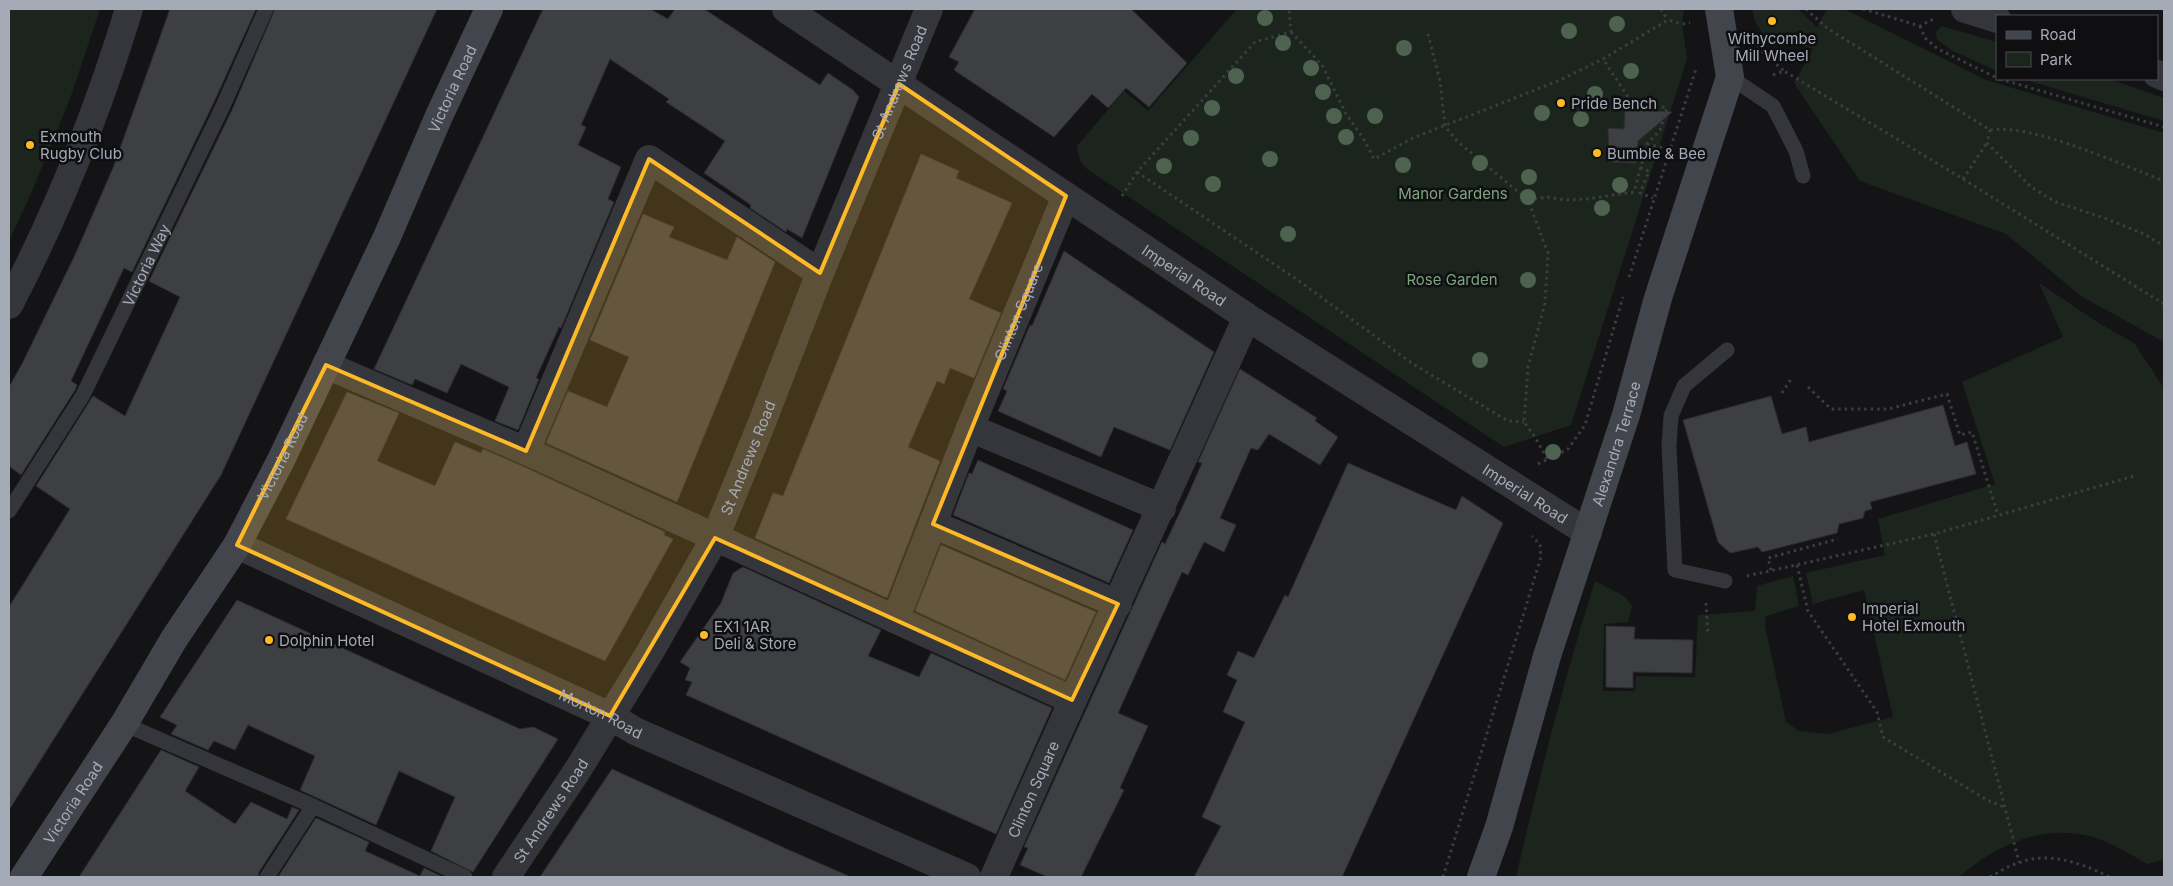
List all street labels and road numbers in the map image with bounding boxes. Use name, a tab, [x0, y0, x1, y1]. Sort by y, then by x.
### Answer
street label: St Andrews Road	[867, 22, 931, 142]
street label: Victoria Road	[423, 42, 480, 136]
street label: Victoria Way	[118, 220, 174, 309]
street label: Imperial Road	[1139, 240, 1230, 310]
street label: Clinton Square	[990, 260, 1047, 363]
street label: Alexandra Terrace	[1587, 379, 1644, 509]
street label: St Andrews Road	[716, 398, 779, 518]
street label: Victoria Road	[253, 410, 312, 503]
street label: Imperial Road	[1479, 459, 1572, 527]
street label: Morton Road	[556, 684, 645, 743]
street label: Clinton Square	[1003, 738, 1063, 841]
street label: St Andrews Road	[509, 755, 592, 866]
street label: Victoria Road	[39, 758, 107, 847]

